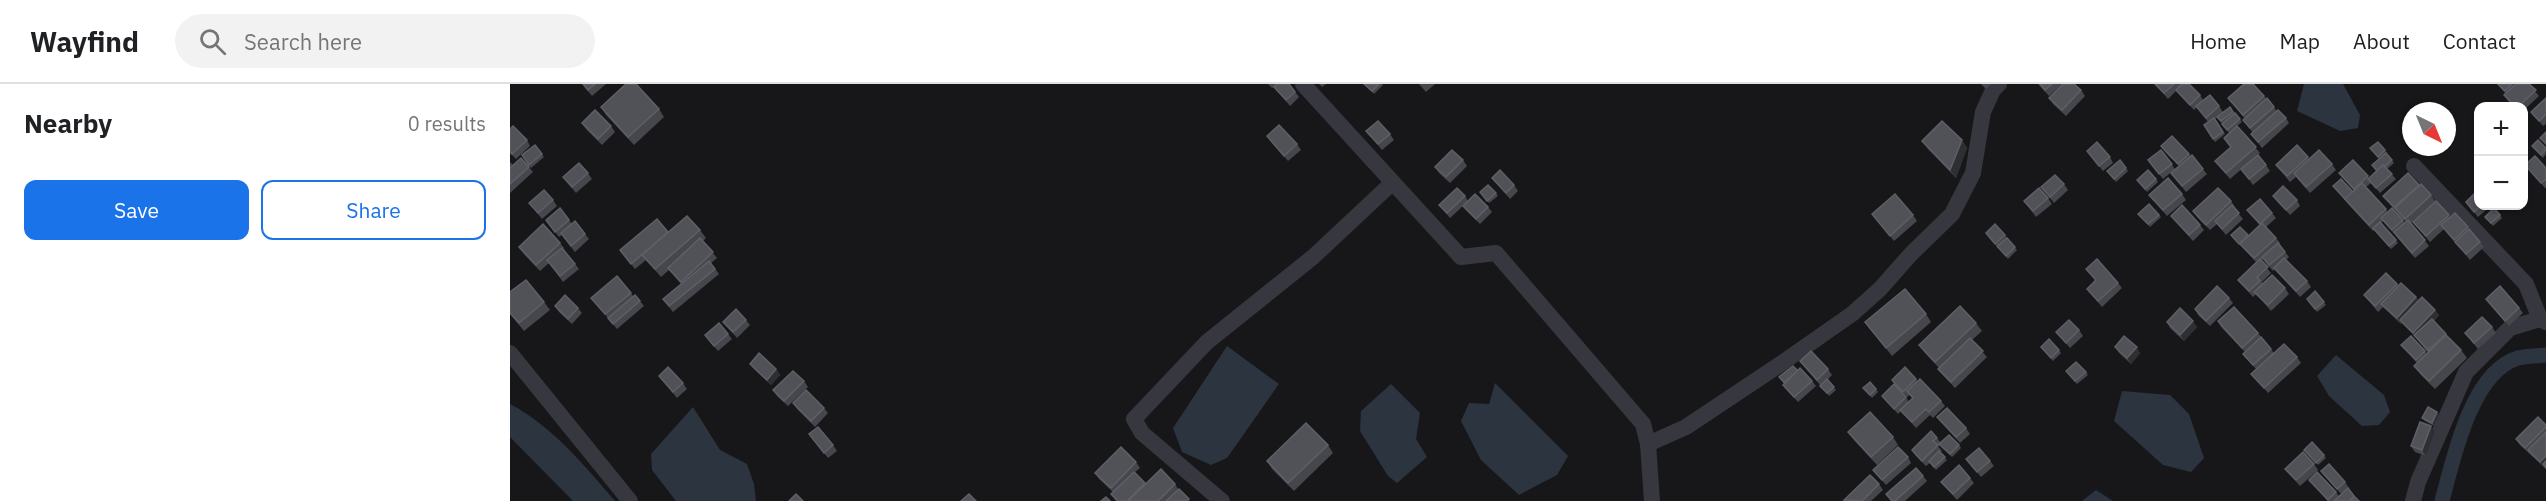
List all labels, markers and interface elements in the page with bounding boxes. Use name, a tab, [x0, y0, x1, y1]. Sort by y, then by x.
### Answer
search box	[175, 14, 595, 68]
text: Wayfind	[30, 23, 139, 60]
icon: search	[196, 25, 229, 58]
text: Search here	[244, 27, 362, 56]
text: Home	[2190, 27, 2247, 55]
text: Map	[2280, 27, 2320, 55]
text: About	[2353, 27, 2410, 55]
text: Contact	[2443, 27, 2516, 55]
north arrow	[2402, 102, 2456, 156]
map controls	[2474, 102, 2528, 210]
button: +	[2474, 102, 2528, 156]
text: Nearby	[24, 106, 112, 140]
text: 0 results	[408, 110, 486, 137]
button: −	[2474, 156, 2528, 210]
button: Save	[24, 180, 249, 240]
button: Share	[261, 180, 486, 240]

